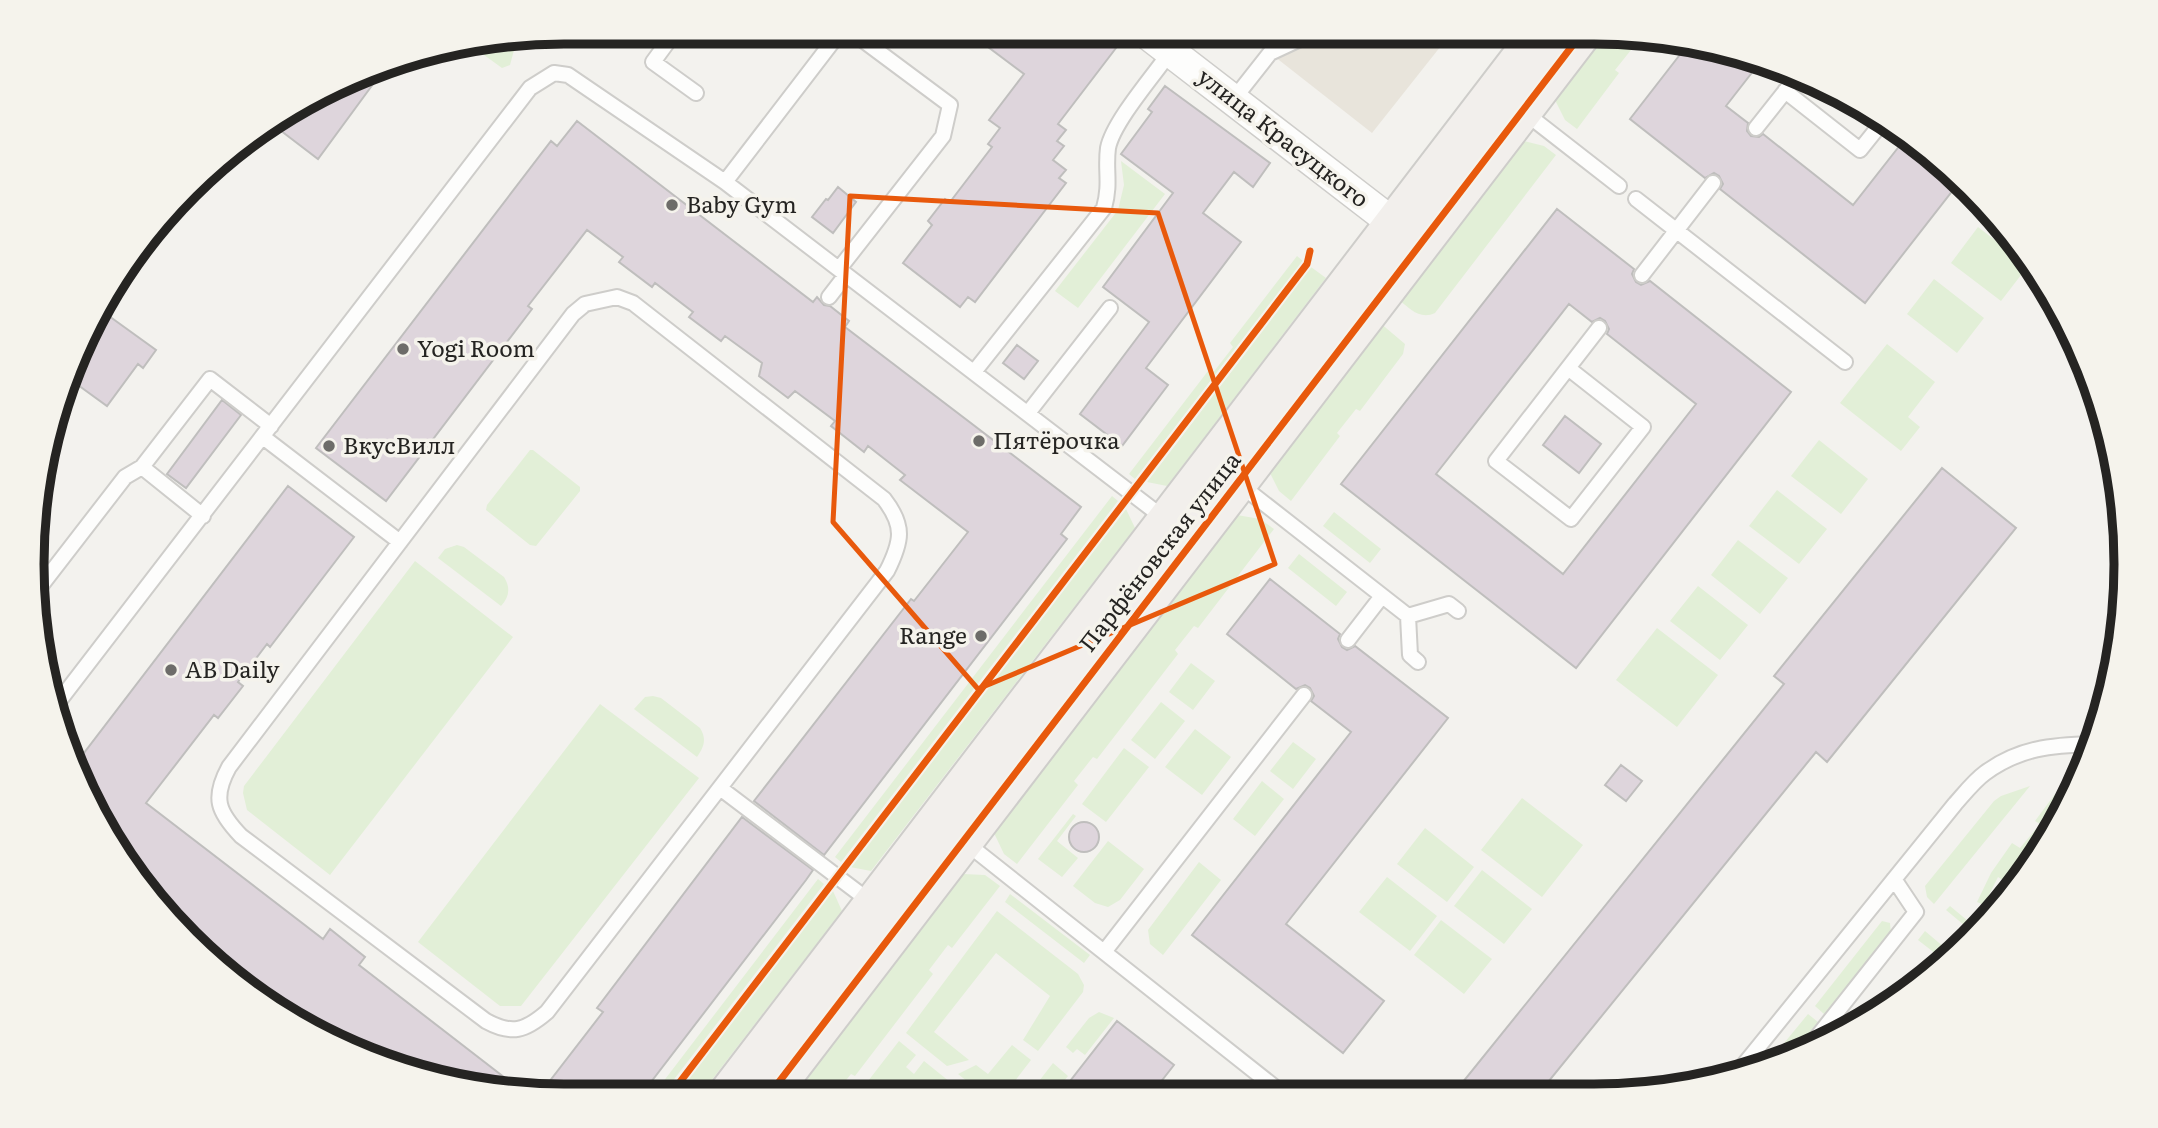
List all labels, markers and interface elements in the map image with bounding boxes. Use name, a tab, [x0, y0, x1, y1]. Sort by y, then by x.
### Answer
street label: улица Красуцкого	[1191, 58, 1377, 214]
place label: Baby Gym	[686, 186, 797, 220]
marker: Baby Gym	[664, 197, 680, 213]
place label: Yogi Room	[417, 330, 535, 364]
marker: Yogi Room	[395, 341, 411, 357]
place label: Пятёрочка	[993, 422, 1120, 456]
place label: ВкусВилл	[343, 427, 455, 461]
marker: Пятёрочка	[971, 433, 987, 449]
marker: ВкусВилл	[321, 438, 337, 454]
street label: Парфёновская улица	[1069, 443, 1248, 658]
place label: Range	[899, 617, 967, 651]
marker: Range	[973, 628, 989, 644]
place label: АВ Daily	[185, 651, 280, 685]
marker: АВ Daily	[163, 662, 179, 678]

